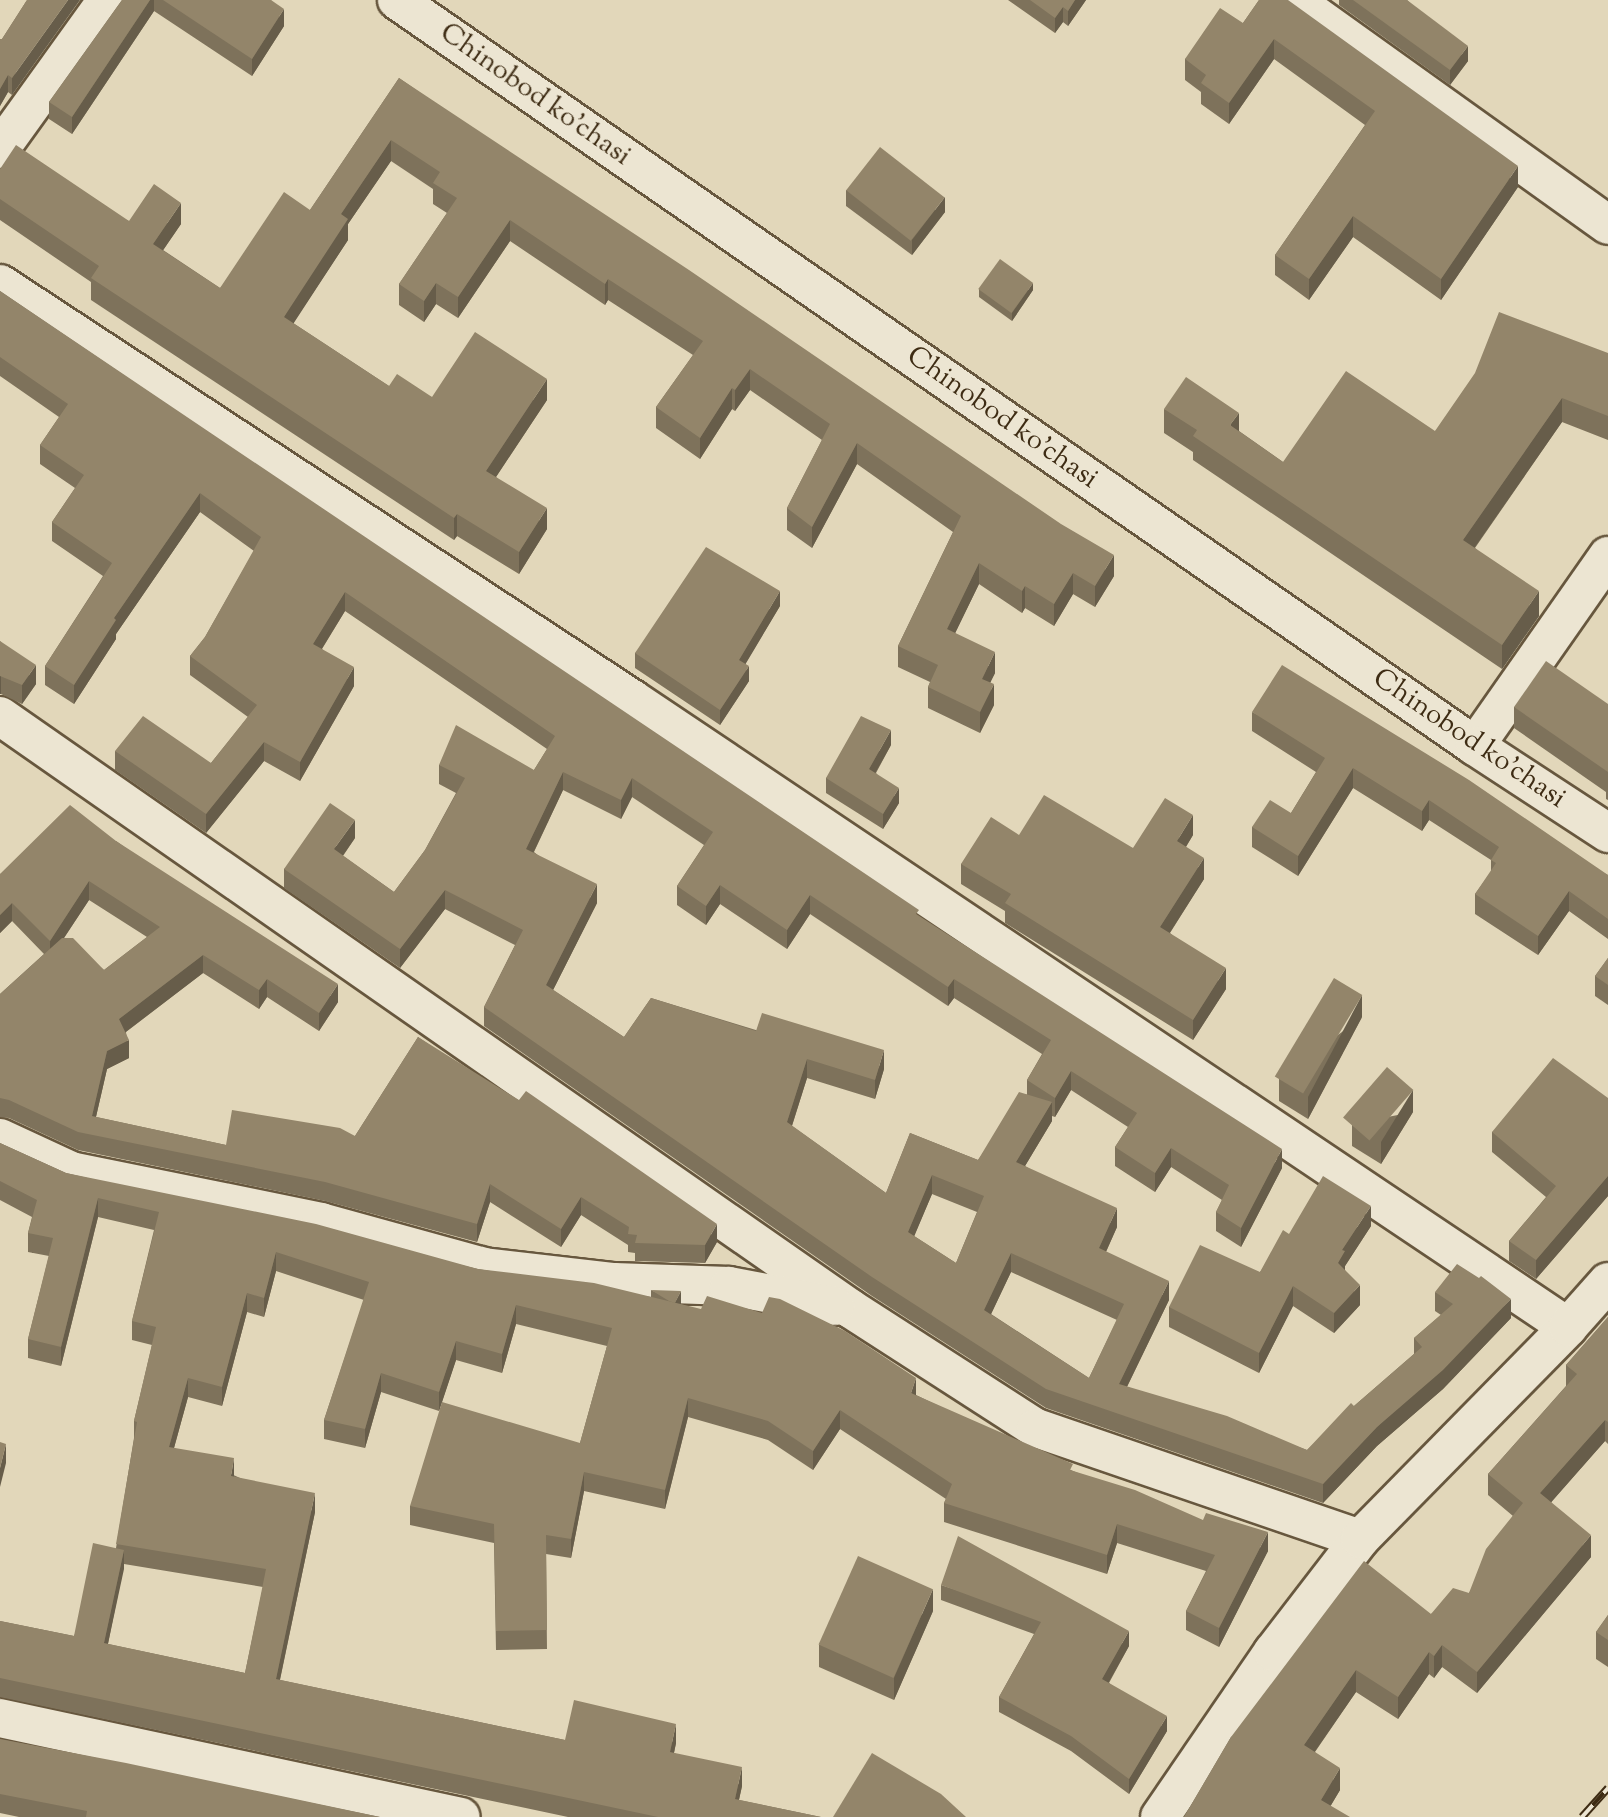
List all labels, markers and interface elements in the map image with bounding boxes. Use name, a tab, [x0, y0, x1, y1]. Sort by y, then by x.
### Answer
street label: Chinobod ko'chasi	[433, 17, 637, 173]
street label: Chinobod ko'chasi	[900, 340, 1104, 496]
street label: Chinobod ko'chasi	[1366, 662, 1572, 816]

